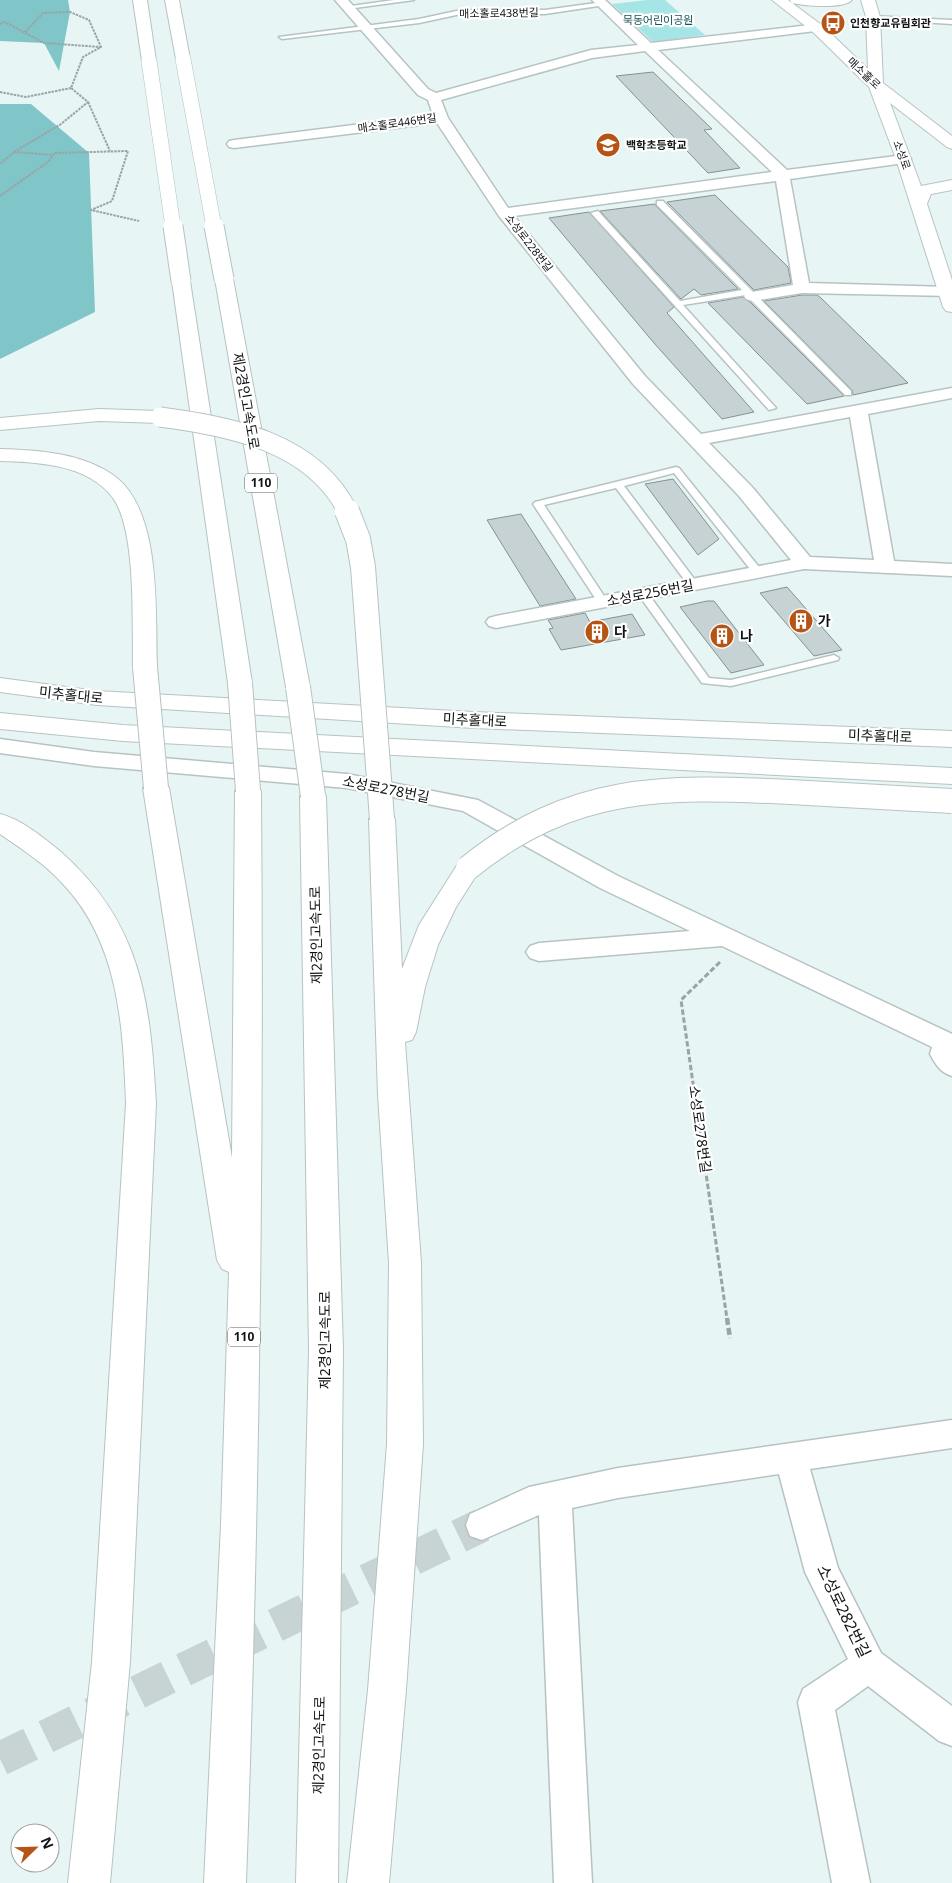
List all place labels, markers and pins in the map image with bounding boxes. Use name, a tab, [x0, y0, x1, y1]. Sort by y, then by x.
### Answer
bus stop icon: 인천향교유림회관	[820, 10, 846, 36]
place label: 인천향교유림회관	[850, 15, 931, 30]
school or university icon: 백학초등학교	[595, 132, 621, 158]
place label: 백학초등학교	[626, 137, 687, 152]
building icon: 가	[788, 608, 814, 634]
place label: 가	[818, 611, 831, 630]
building icon: 다	[584, 619, 610, 645]
place label: 다	[614, 622, 627, 641]
building icon: 나	[709, 623, 735, 649]
place label: 나	[740, 626, 753, 645]

